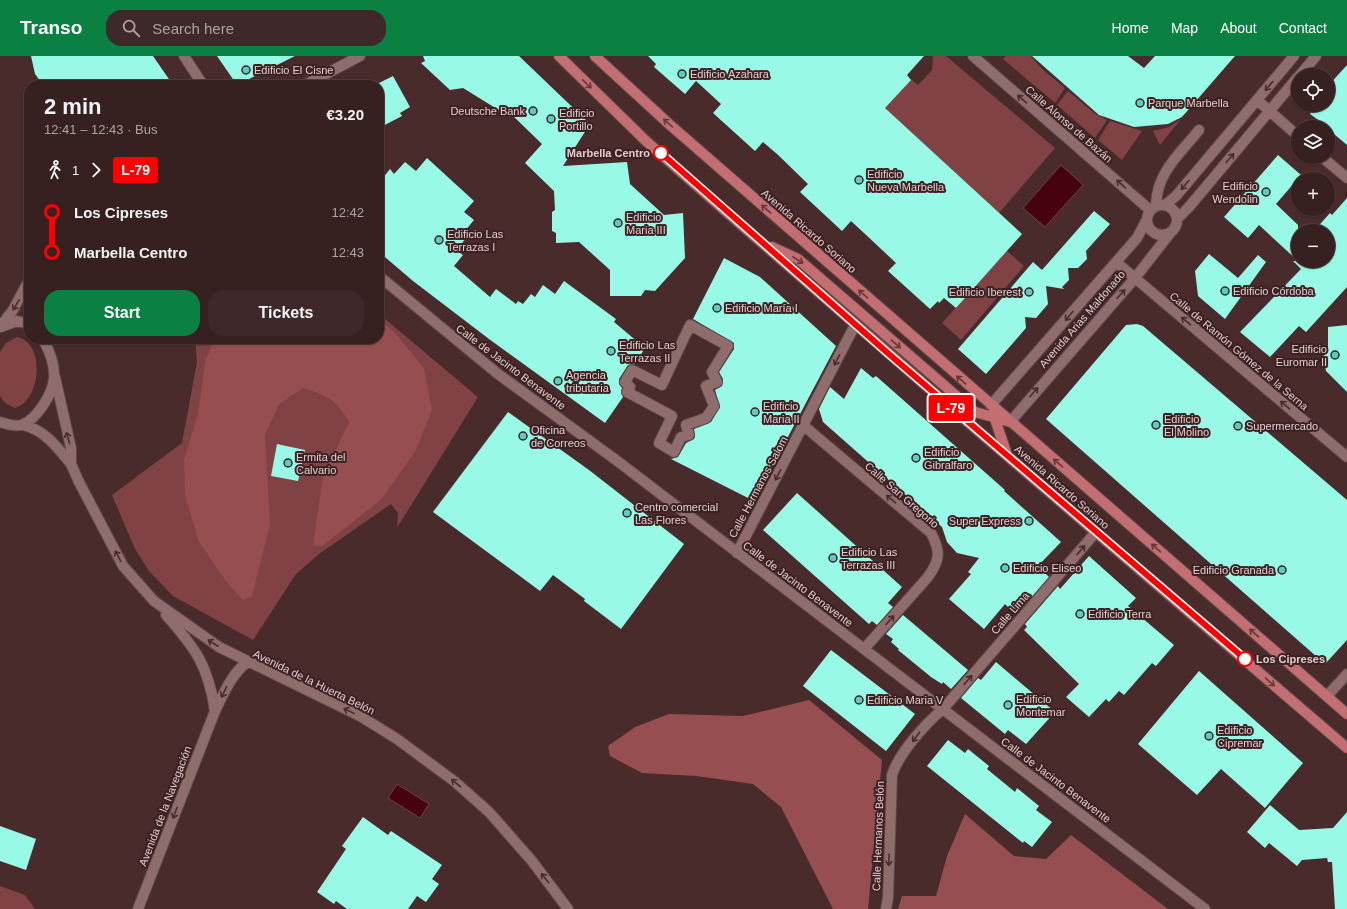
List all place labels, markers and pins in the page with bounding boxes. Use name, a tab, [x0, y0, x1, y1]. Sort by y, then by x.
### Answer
place label: Edificio El Cisne	[254, 64, 333, 76]
marker: Edificio El Cisne	[241, 65, 251, 75]
place label: Edificio Azahara	[690, 68, 770, 80]
marker: Edificio Azahara	[677, 69, 687, 79]
place label: Parque Marbella	[1148, 97, 1230, 109]
marker: Parque Marbella	[1135, 98, 1145, 108]
place label: Deutsche Bank	[450, 105, 525, 117]
marker: Deutsche Bank	[528, 106, 538, 116]
place label: Edificio Portillo	[559, 107, 594, 132]
marker: Edificio Portillo	[546, 114, 556, 124]
marker: Marbella Centro	[653, 145, 669, 161]
place label: Marbella Centro	[567, 147, 650, 159]
place label: Edificio Nueva Marbella	[867, 168, 945, 193]
marker: Edificio Nueva Marbella	[854, 175, 864, 185]
place label: Edificio Wendolin	[1212, 180, 1258, 205]
marker: Edificio Wendolin	[1261, 187, 1271, 197]
place label: Edificio Maria III	[626, 211, 666, 236]
marker: Edificio Maria III	[613, 218, 623, 228]
place label: Edificio Las Terrazas I	[447, 228, 504, 253]
marker: Edificio Las Terrazas I	[434, 235, 444, 245]
place label: Edificio Córdoba	[1233, 285, 1315, 297]
place label: Edificio Iberest	[949, 286, 1021, 298]
marker: Edificio Córdoba	[1220, 286, 1230, 296]
marker: Edificio Iberest	[1024, 287, 1034, 297]
place label: Edificio María I	[725, 302, 798, 314]
marker: Edificio María I	[712, 303, 722, 313]
place label: Edificio Las Terrazas II	[619, 339, 676, 364]
place label: Edificio Euromar II	[1276, 343, 1327, 368]
marker: Edificio Las Terrazas II	[606, 346, 616, 356]
marker: Edificio Euromar II	[1330, 350, 1340, 360]
place label: Agencia tributaria	[566, 369, 610, 394]
marker: Agencia tributaria	[553, 376, 563, 386]
place label: Edificio Maria II	[763, 400, 800, 425]
marker: Edificio Maria II	[750, 407, 760, 417]
place label: Edificio El Molino	[1164, 413, 1209, 438]
marker: Edificio El Molino	[1151, 420, 1161, 430]
place label: Supermercado	[1246, 420, 1318, 432]
marker: Supermercado	[1233, 421, 1243, 431]
place label: Oficina de Correos	[531, 424, 586, 449]
marker: Oficina de Correos	[518, 431, 528, 441]
place label: Edificio Gibralfaro	[924, 446, 972, 471]
place label: Ermita del Calvario	[296, 451, 346, 476]
marker: Edificio Gibralfaro	[911, 453, 921, 463]
marker: Ermita del Calvario	[283, 458, 293, 468]
place label: Centro comercial Las Flores	[635, 501, 718, 526]
marker: Centro comercial Las Flores	[622, 508, 632, 518]
place label: Super Express	[949, 515, 1021, 527]
marker: Super Express	[1024, 516, 1034, 526]
place label: Edificio Las Terrazas III	[841, 546, 898, 571]
marker: Edificio Las Terrazas III	[828, 553, 838, 563]
place label: Edificio Eliseo	[1013, 562, 1081, 574]
marker: Edificio Eliseo	[1000, 563, 1010, 573]
place label: Edificio Granada	[1193, 564, 1275, 576]
marker: Edificio Granada	[1277, 565, 1287, 575]
place label: Edificio Terra	[1088, 608, 1152, 620]
marker: Edificio Terra	[1075, 609, 1085, 619]
marker: Los Cipreses	[1237, 651, 1253, 667]
place label: Los Cipreses	[1256, 653, 1325, 665]
place label: Edificio Montemar	[1016, 693, 1066, 718]
place label: Edificio Maria V	[867, 694, 944, 706]
marker: Edificio Maria V	[854, 695, 864, 705]
marker: Edificio Montemar	[1003, 700, 1013, 710]
place label: Edificio Cipremar	[1217, 724, 1263, 749]
marker: Edificio Cipremar	[1204, 731, 1214, 741]

